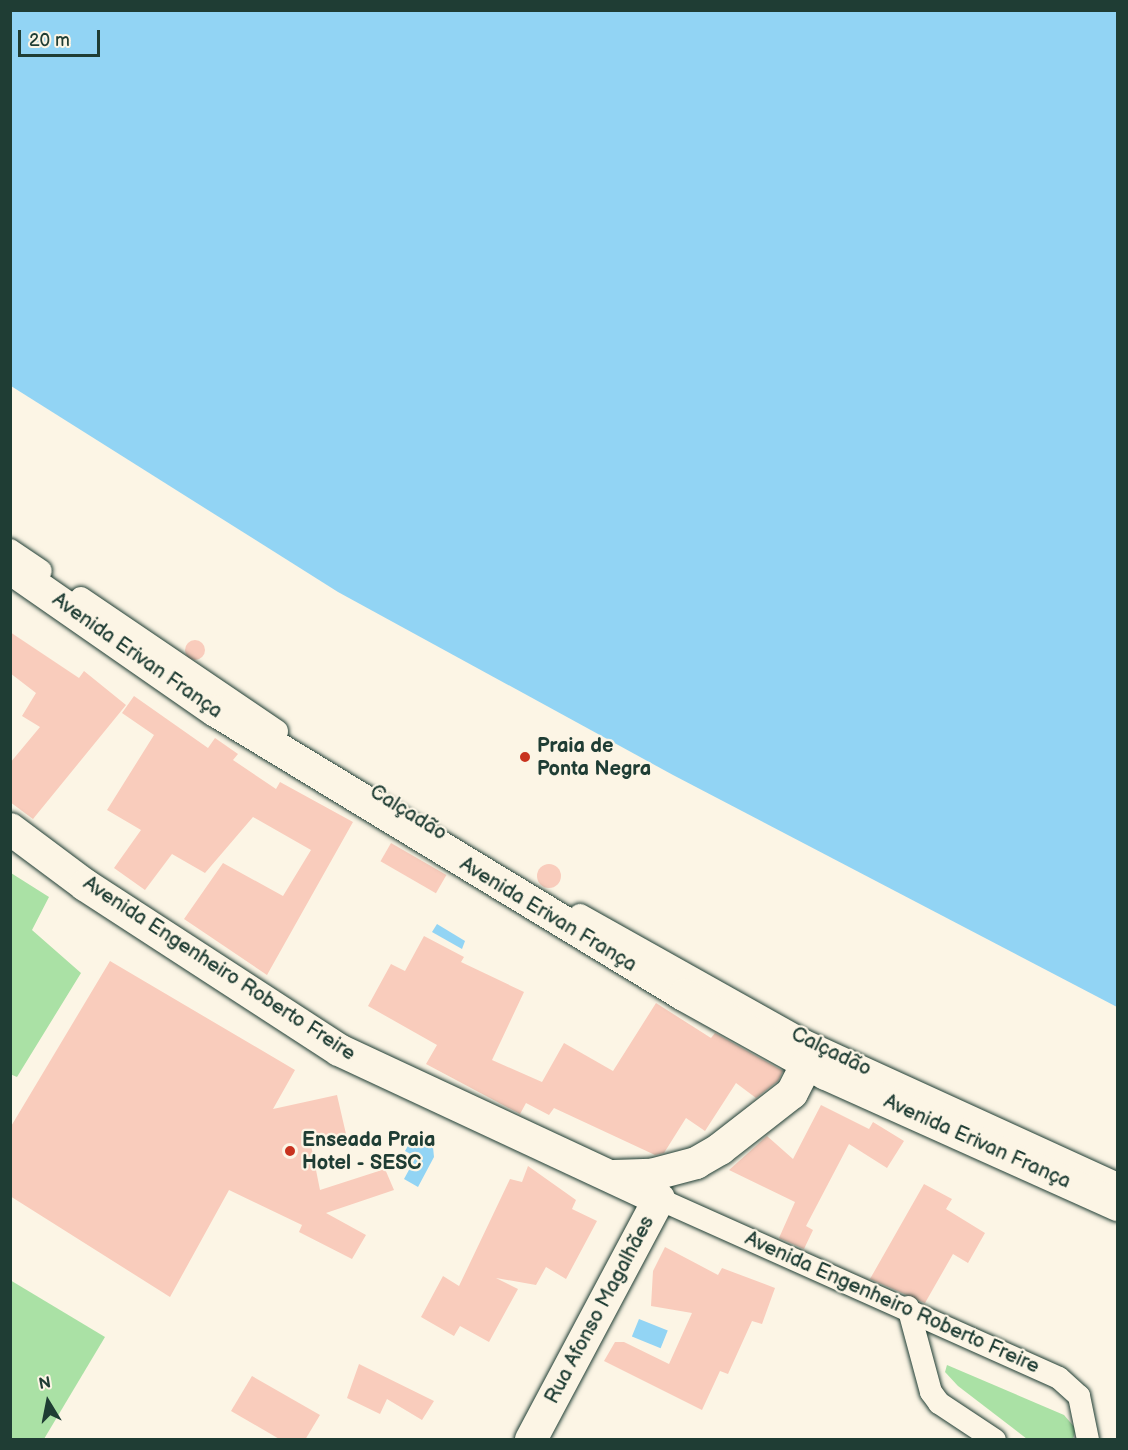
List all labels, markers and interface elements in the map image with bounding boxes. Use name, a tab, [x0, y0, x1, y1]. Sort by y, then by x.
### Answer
scale bar	[21, 18, 104, 56]
text: 20 m	[29, 30, 70, 51]
street label: Avenida Erivan França	[47, 588, 227, 724]
place label: Praia de Ponta Negra	[537, 734, 651, 781]
marker: Praia de Ponta Negra	[518, 750, 532, 764]
street label: Calçadão	[365, 780, 451, 846]
street label: Avenida Erivan França	[455, 853, 641, 977]
street label: Avenida Engenheiro Roberto Freire	[78, 872, 360, 1066]
street label: Calçadão	[787, 1022, 875, 1082]
street label: Avenida Erivan França	[880, 1090, 1074, 1194]
place label: Enseada Praia Hotel - SESC	[302, 1128, 435, 1175]
marker: Enseada Praia Hotel - SESC	[283, 1144, 297, 1158]
street label: Rua Afonso Magalhães	[540, 1212, 660, 1408]
street label: Avenida Engenheiro Roberto Freire	[741, 1227, 1043, 1379]
north arrow	[18, 1372, 78, 1432]
text: N	[37, 1373, 52, 1394]

